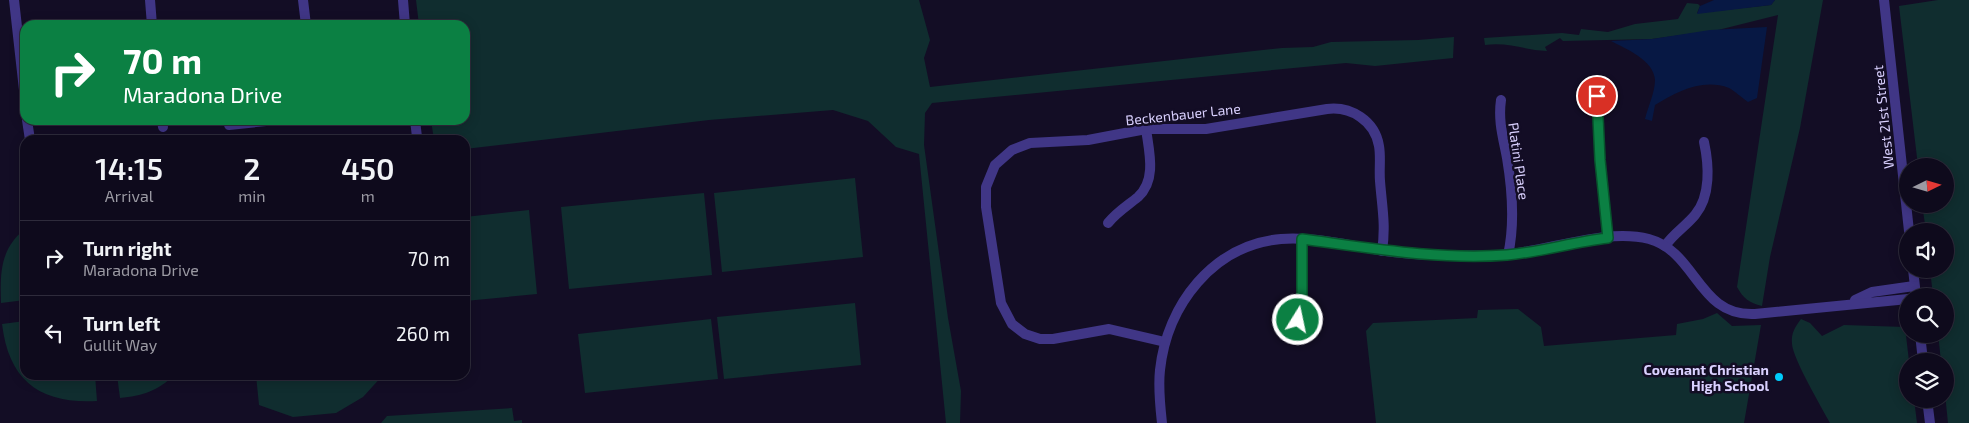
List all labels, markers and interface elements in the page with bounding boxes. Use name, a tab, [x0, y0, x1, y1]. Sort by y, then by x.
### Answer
text: 70 m	[123, 39, 202, 81]
icon: right	[40, 40, 105, 105]
street label: West 21st Street	[1869, 64, 1897, 170]
pin	[1576, 75, 1618, 117]
text: Maradona Drive	[123, 81, 282, 107]
icon: arrive	[1583, 82, 1611, 110]
street label: Beckenbauer Lane	[1125, 99, 1241, 129]
street label: Platini Place	[1505, 121, 1533, 201]
text: 14:15	[95, 150, 163, 186]
text: 2	[243, 150, 261, 186]
text: 450	[341, 150, 395, 186]
north arrow	[1899, 158, 1954, 212]
map controls	[1899, 158, 1954, 408]
text: Arrival	[105, 186, 154, 205]
text: min	[238, 186, 266, 205]
text: m	[361, 186, 375, 205]
button: sound	[1899, 223, 1954, 278]
text: Turn right	[83, 237, 171, 260]
icon: right	[40, 244, 68, 272]
text: 70 m	[408, 247, 450, 270]
text: Maradona Drive	[83, 260, 199, 279]
button: search	[1899, 288, 1954, 343]
position arrow	[1271, 293, 1323, 345]
text: Turn left	[83, 312, 160, 335]
icon: left	[40, 319, 68, 347]
text: 260 m	[396, 322, 450, 345]
text: Gullit Way	[83, 335, 157, 354]
button: layers	[1899, 353, 1954, 408]
place label: Covenant Christian High School	[1643, 361, 1769, 394]
marker: Covenant Christian High School	[1773, 371, 1785, 383]

